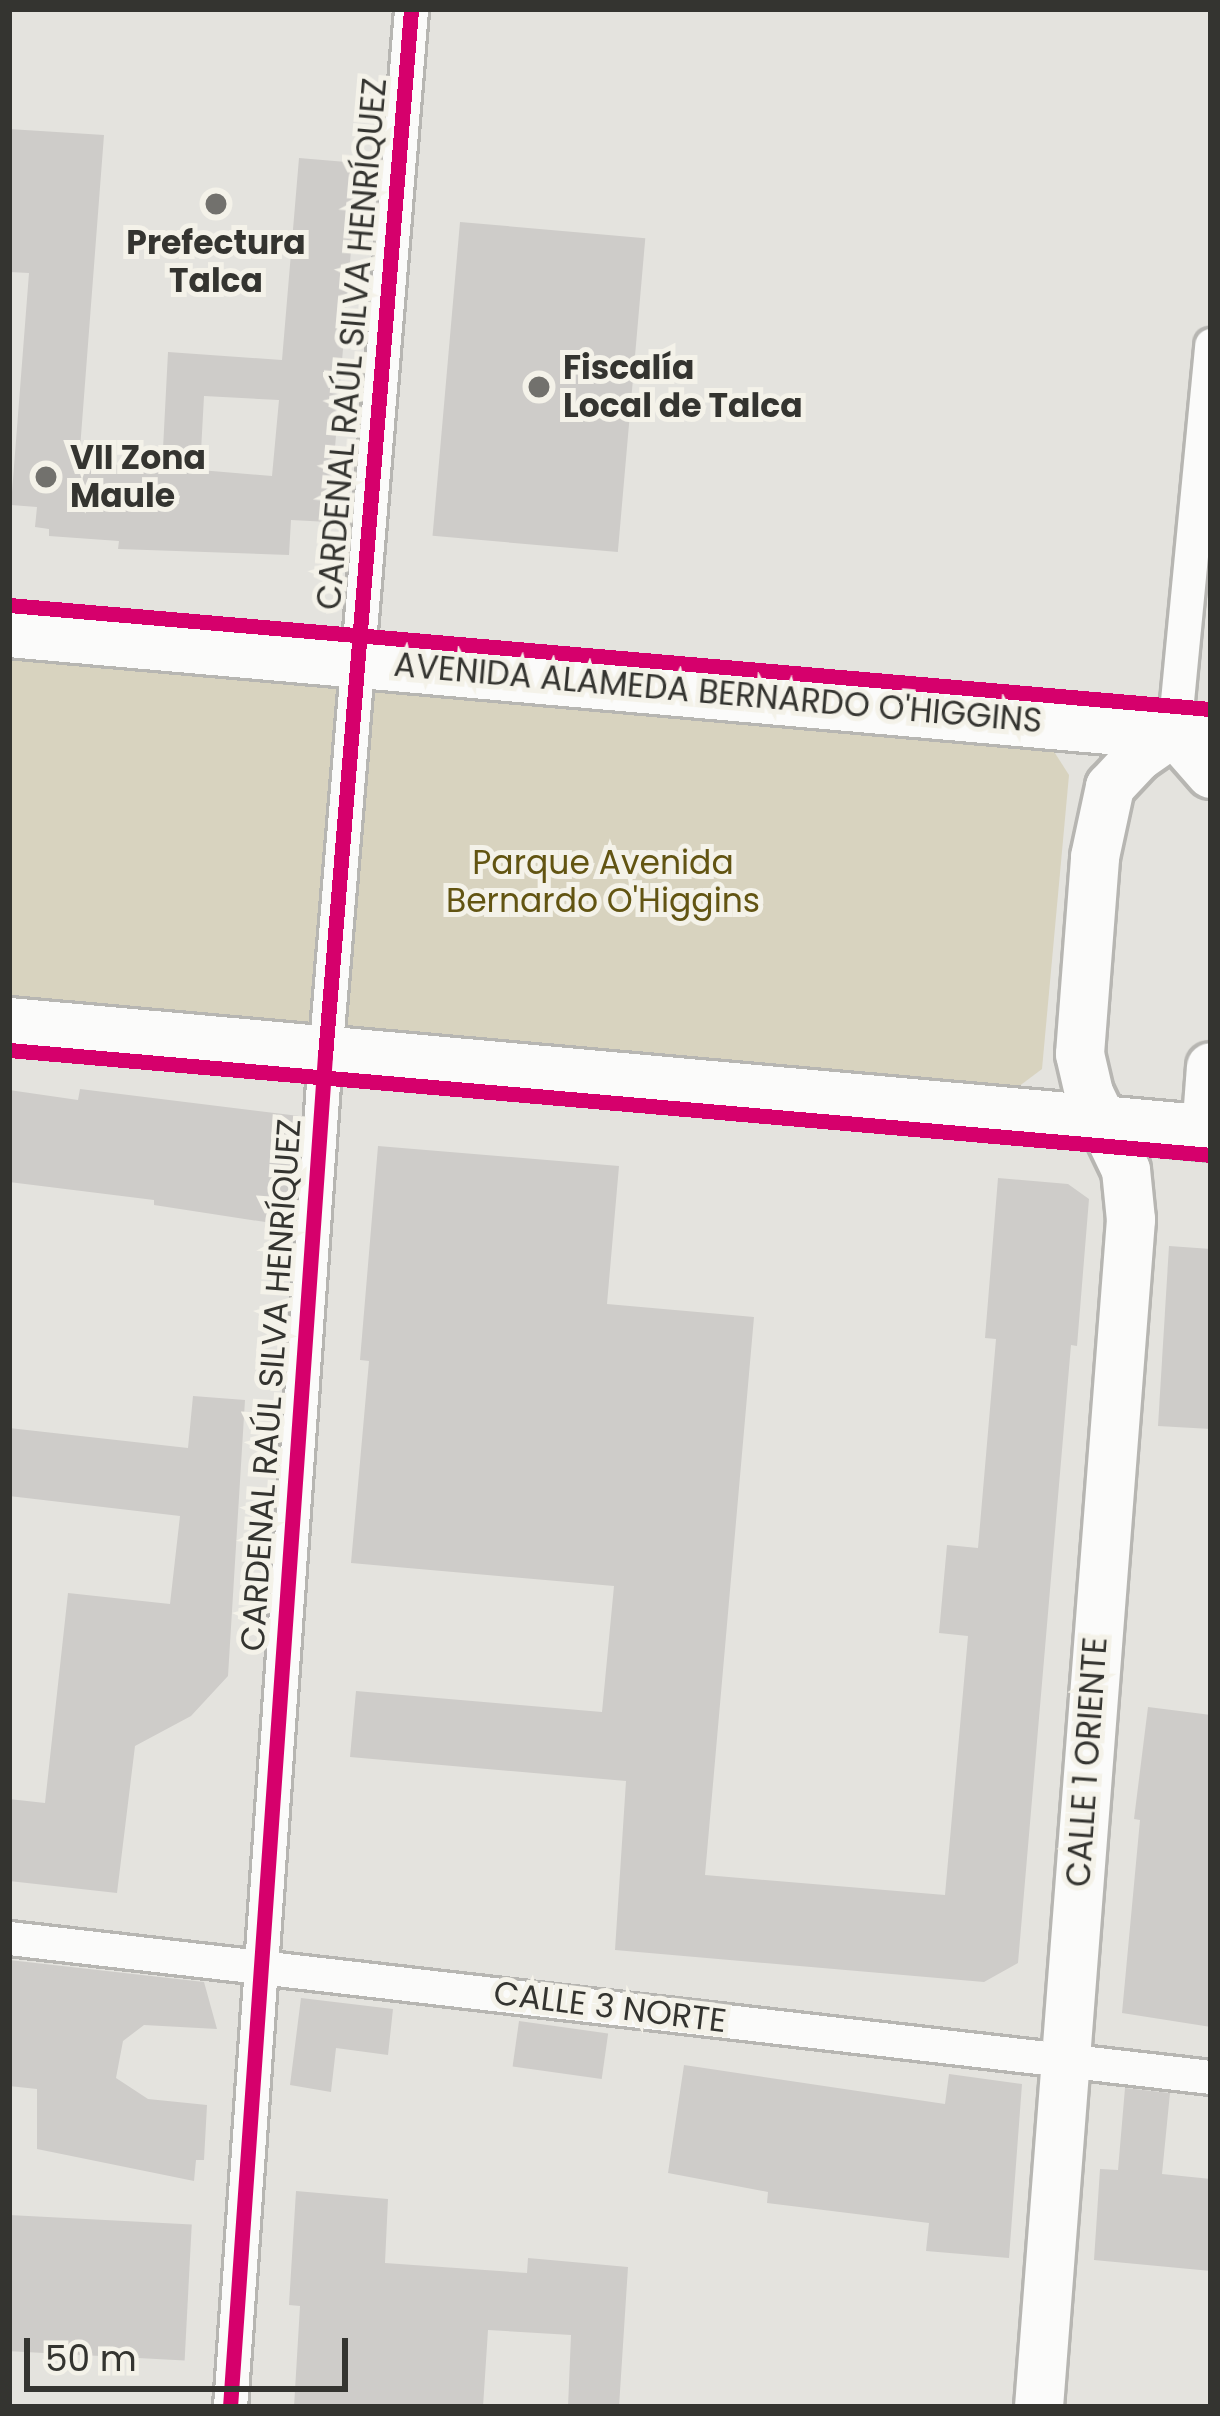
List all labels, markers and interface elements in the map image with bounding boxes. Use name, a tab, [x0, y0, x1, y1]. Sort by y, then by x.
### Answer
street label: CARDENAL RAÚL SILVA HENRÍQUEZ	[309, 77, 395, 611]
marker: Prefectura Talca	[203, 191, 229, 217]
place label: Prefectura Talca	[126, 223, 306, 301]
place label: Fiscalía Local de Talca	[563, 348, 803, 426]
marker: Fiscalía Local de Talca	[526, 374, 552, 400]
place label: VII Zona Maule	[70, 438, 206, 516]
marker: VII Zona Maule	[33, 464, 59, 490]
street label: AVENIDA ALAMEDA BERNARDO O'HIGGINS	[392, 645, 1044, 741]
park label: Parque Avenida Bernardo O'Higgins	[446, 843, 760, 921]
street label: CARDENAL RAÚL SILVA HENRÍQUEZ	[233, 1118, 309, 1652]
street label: CALLE 1 ORIENTE	[1059, 1636, 1115, 1888]
street label: CALLE 3 NORTE	[491, 1973, 729, 2041]
scale bar	[30, 2314, 354, 2388]
text: 50 m	[45, 2333, 137, 2384]

